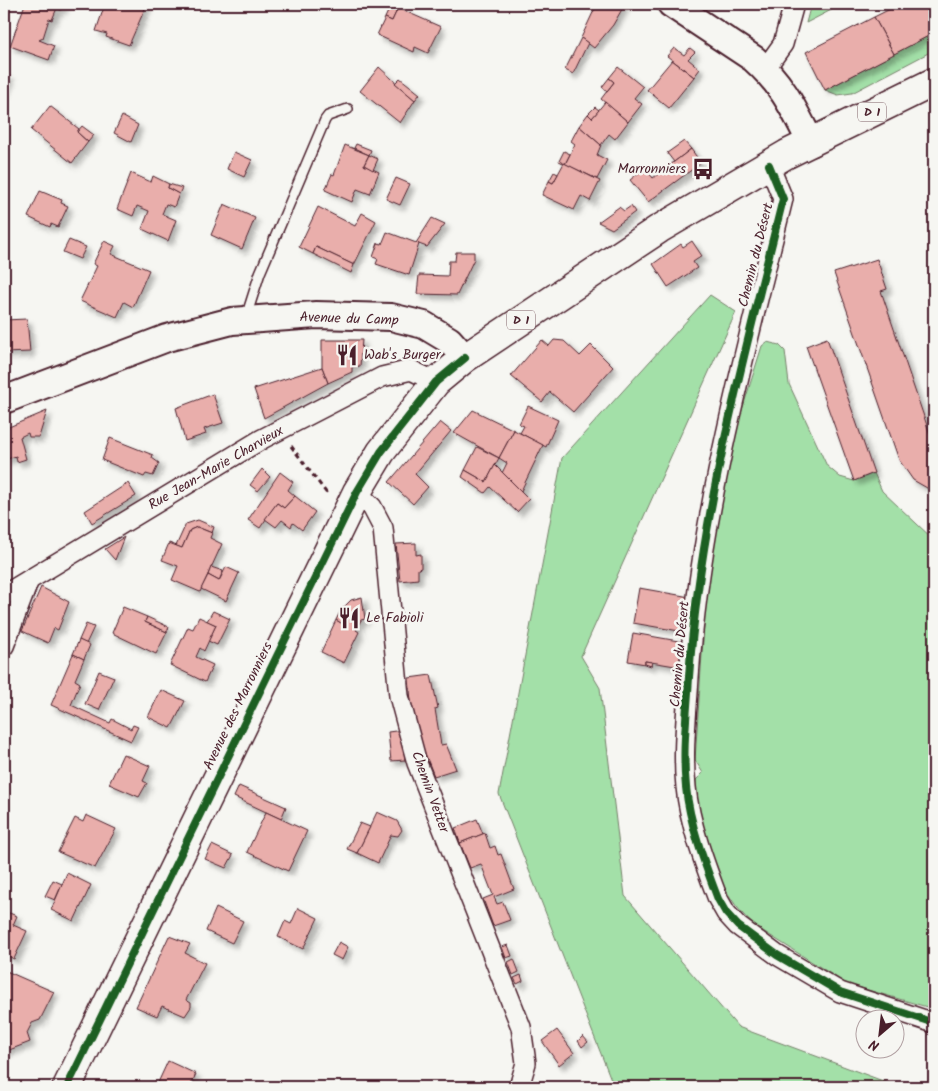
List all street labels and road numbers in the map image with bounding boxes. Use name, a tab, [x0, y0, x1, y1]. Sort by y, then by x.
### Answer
road number: D 1	[858, 102, 886, 121]
street label: Chemin du Désert	[732, 200, 780, 309]
street label: Avenue du Camp	[299, 306, 399, 332]
road number: D 1	[507, 310, 535, 330]
street label: Rue Jean-Marie Charvieux	[144, 420, 289, 516]
street label: Chemin du Désert	[664, 599, 696, 708]
street label: Avenue des Marronniers	[197, 638, 279, 774]
street label: Chemin Vetter	[405, 748, 455, 837]

